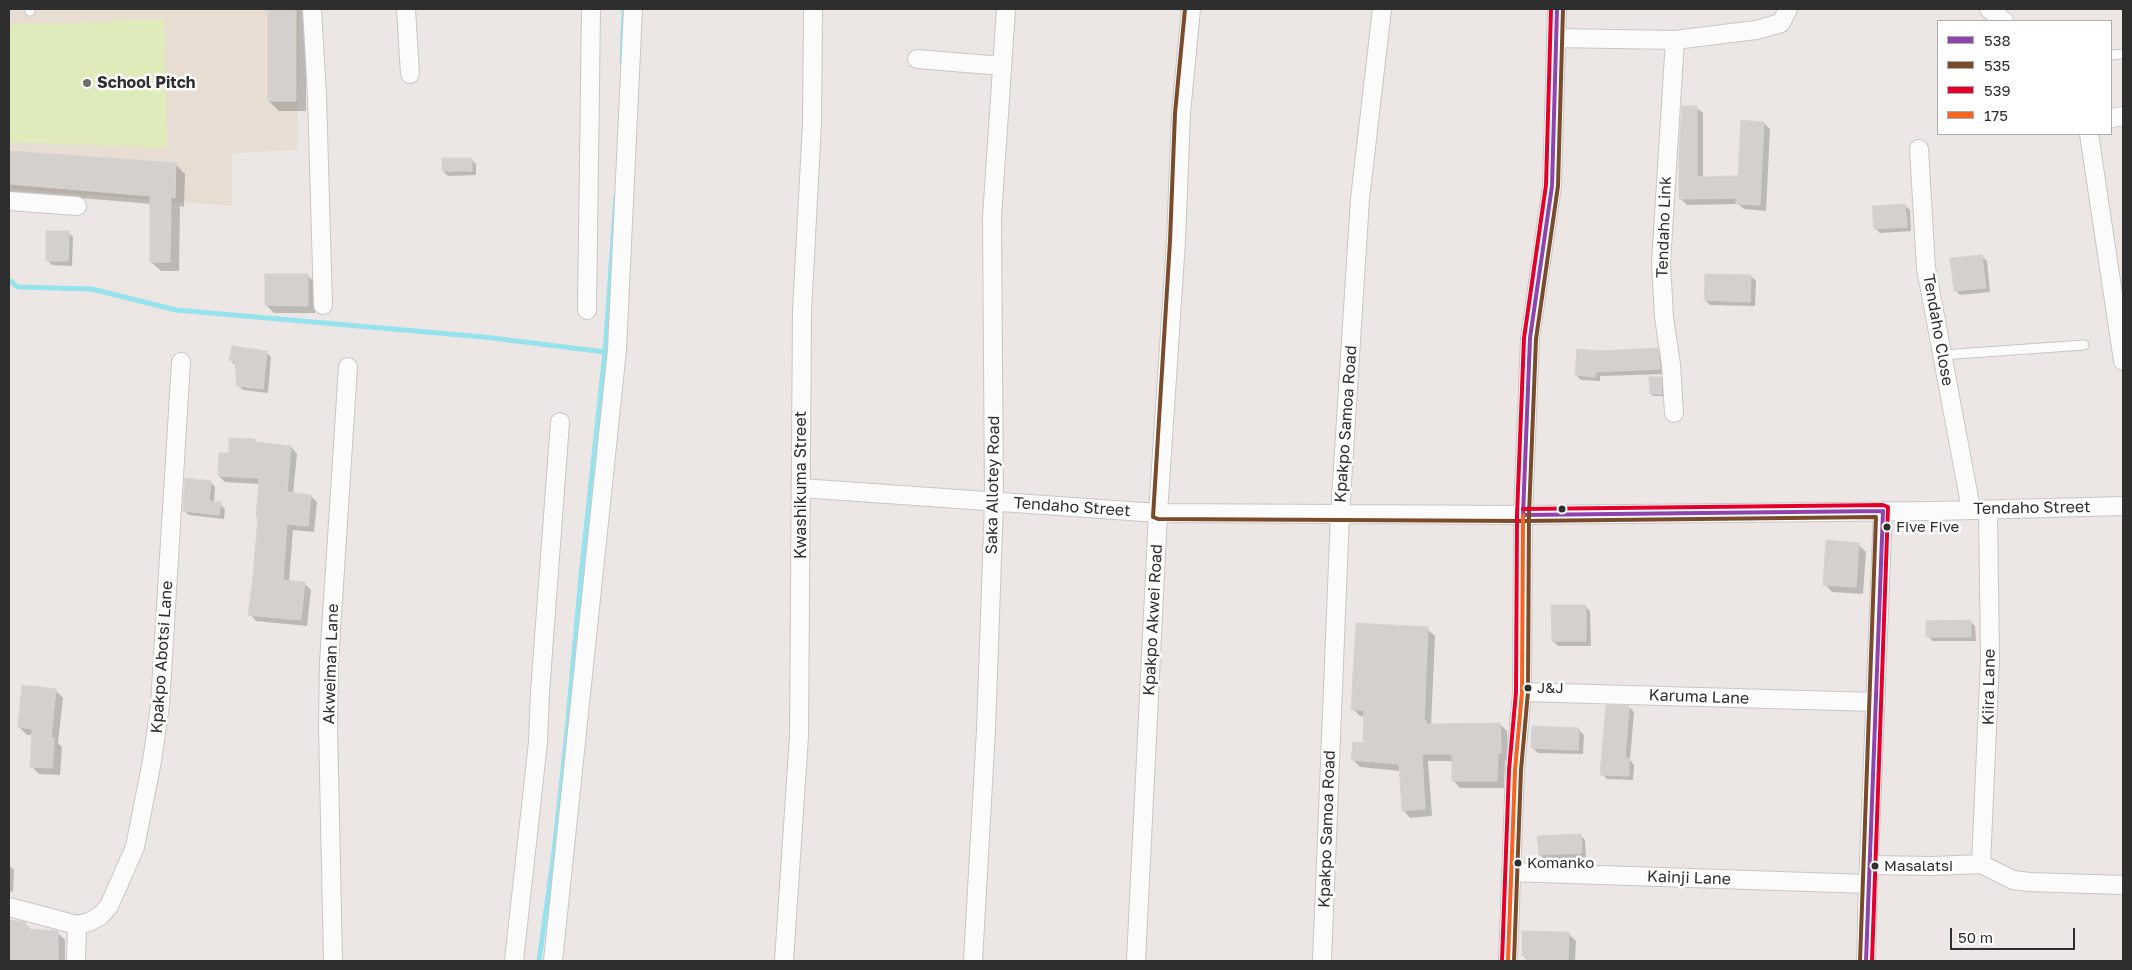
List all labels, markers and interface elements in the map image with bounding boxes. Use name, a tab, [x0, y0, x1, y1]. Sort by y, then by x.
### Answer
legend	[1937, 20, 2112, 135]
text: 538	[1984, 31, 2011, 49]
text: 535	[1984, 56, 2010, 74]
place label: School Pitch	[97, 73, 196, 93]
marker: School Pitch	[81, 77, 93, 89]
text: 539	[1984, 81, 2011, 99]
text: 175	[1984, 106, 2008, 124]
street label: Tendaho Link	[1653, 176, 1675, 278]
street label: Tendaho Close	[1919, 273, 1957, 387]
street label: Kpakpo Samoa Road	[1331, 345, 1361, 503]
street label: Kwashikuma Street	[791, 411, 811, 559]
street label: Saka Allotey Road	[982, 415, 1004, 555]
street label: Tendaho Street	[1013, 493, 1131, 521]
street label: Tendaho Street	[1973, 497, 2091, 519]
unlabelled marker	[1557, 504, 1567, 514]
place label: Five Five	[1896, 518, 1959, 536]
marker: Five Five	[1882, 522, 1892, 532]
street label: Kpakpo Akwei Road	[1139, 544, 1167, 696]
street label: Kpakpo Abotsi Lane	[147, 580, 177, 734]
street label: Akweiman Lane	[319, 603, 343, 725]
street label: Kiira Lane	[1979, 649, 1999, 725]
place label: J&J	[1537, 679, 1564, 697]
marker: J&J	[1523, 683, 1533, 693]
street label: Karuma Lane	[1648, 686, 1750, 708]
street label: Kpakpo Samoa Road	[1315, 750, 1339, 908]
place label: Komanko	[1527, 854, 1594, 872]
place label: Masalatsi	[1884, 857, 1953, 875]
marker: Komanko	[1513, 858, 1523, 868]
marker: Masalatsi	[1870, 861, 1880, 871]
street label: Kainji Lane	[1647, 867, 1731, 889]
scale bar	[1952, 918, 2077, 950]
text: 50 m	[1958, 928, 1993, 946]

